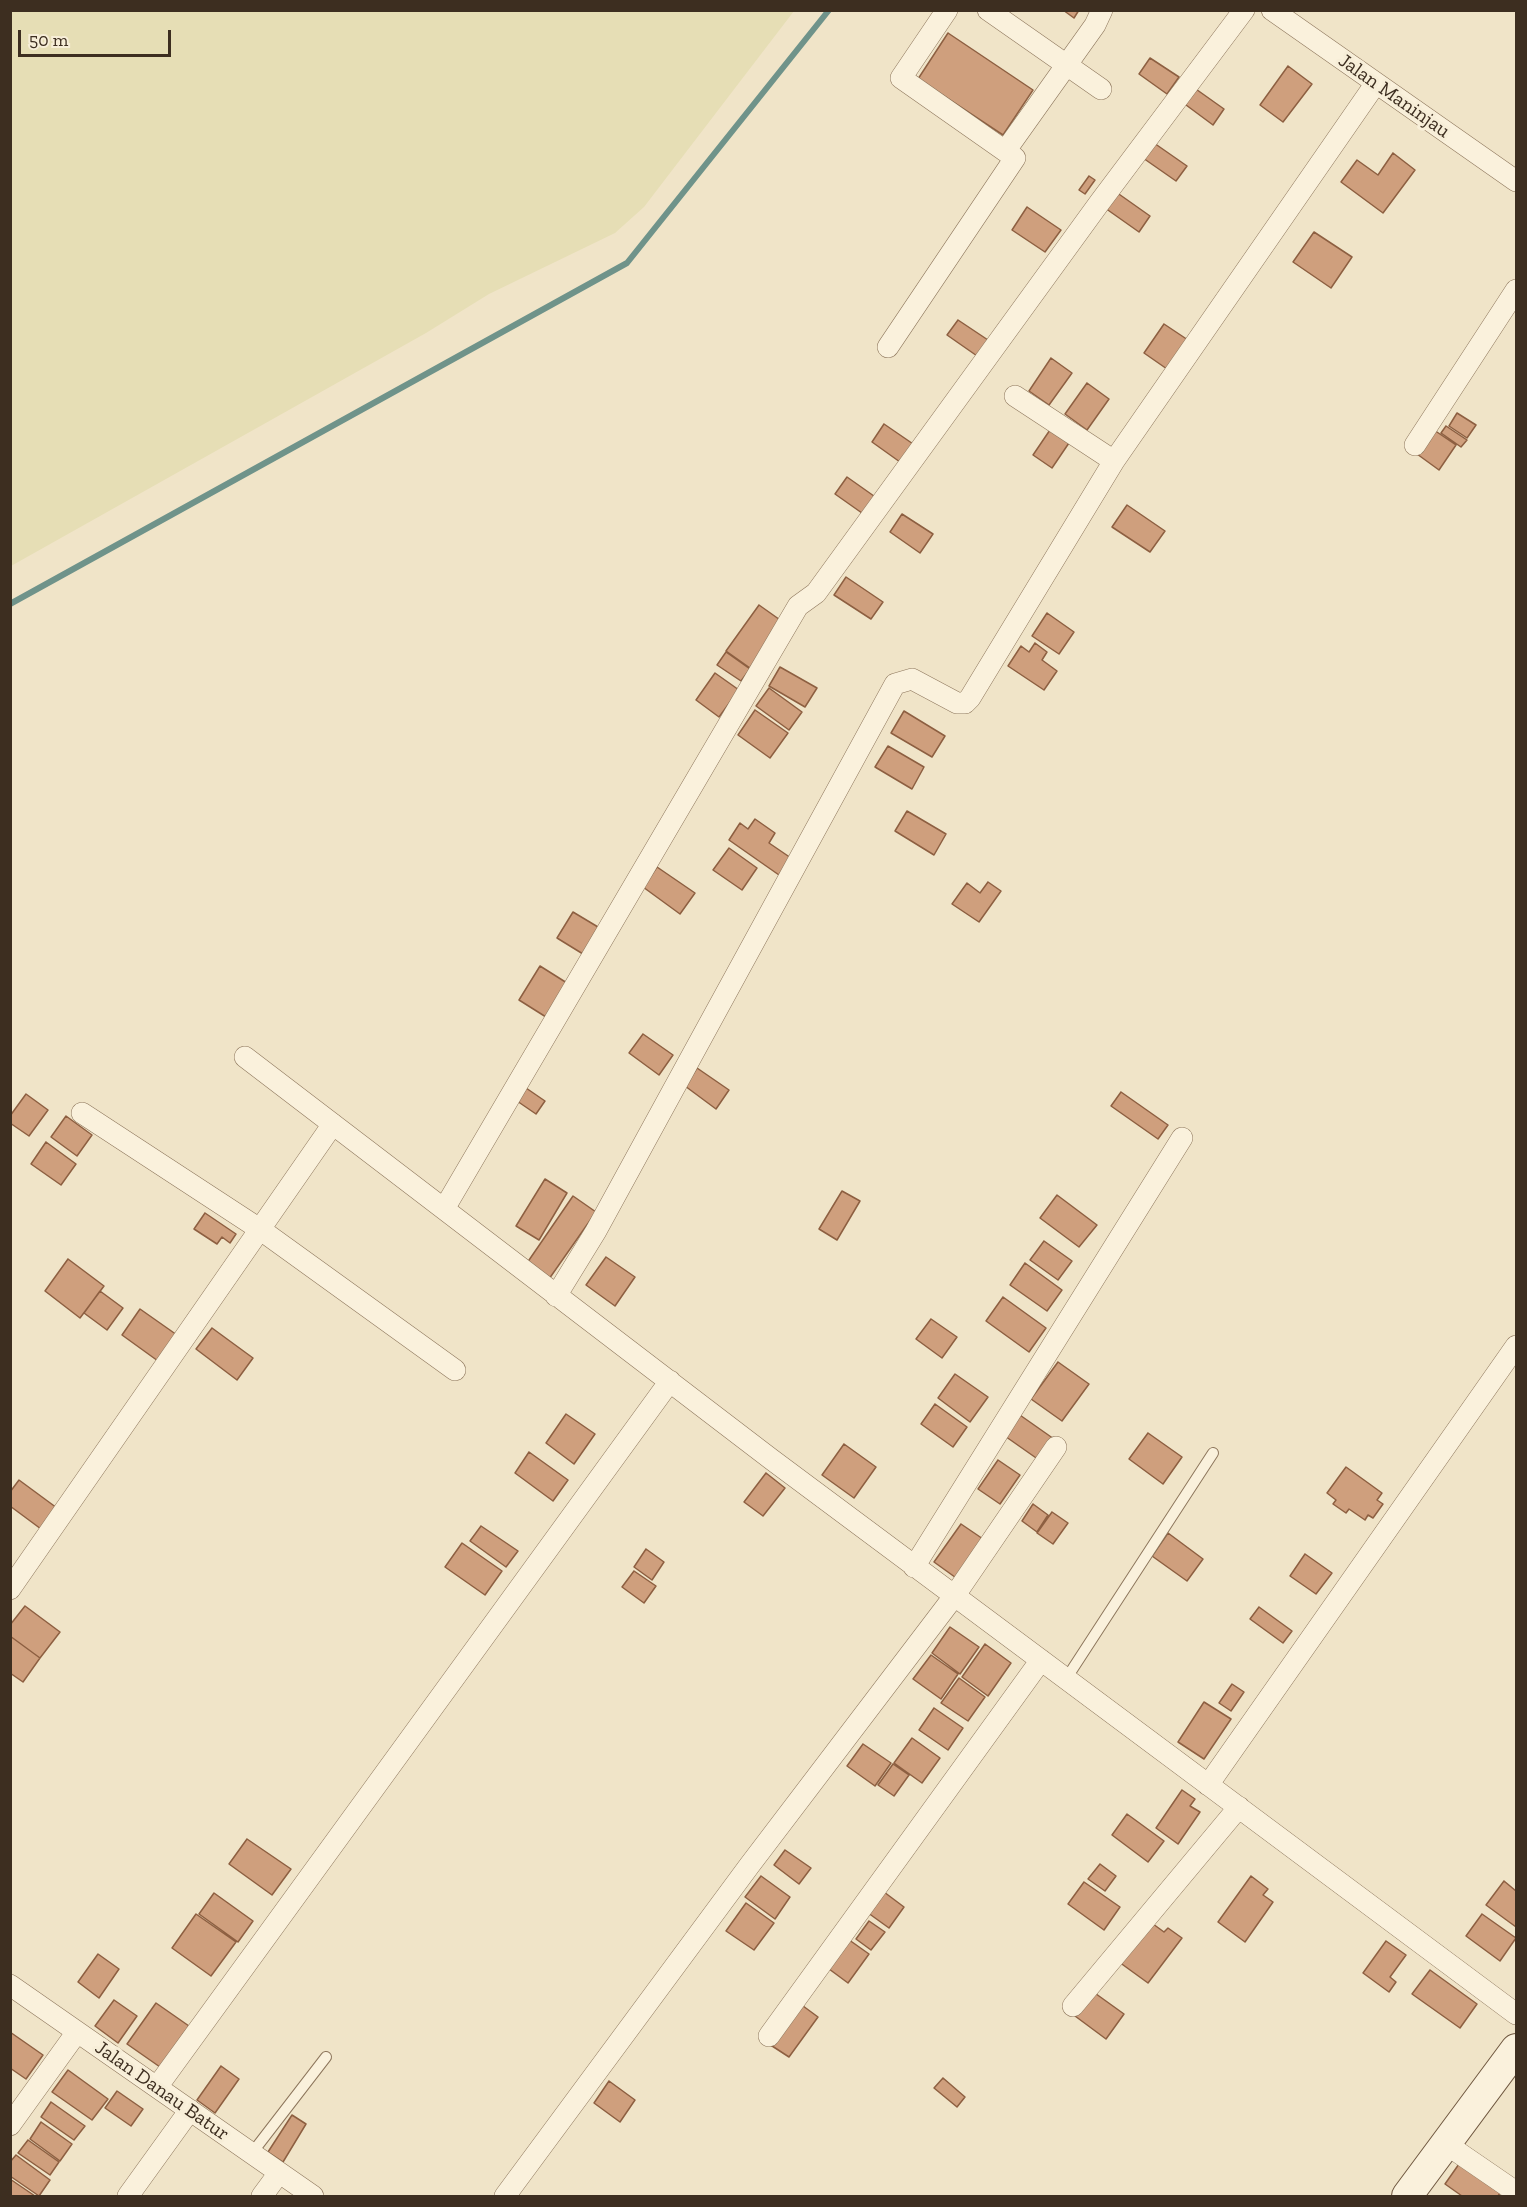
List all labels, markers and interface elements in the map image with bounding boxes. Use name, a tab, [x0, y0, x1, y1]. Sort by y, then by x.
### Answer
scale bar	[21, 18, 174, 56]
text: 50 m	[29, 29, 68, 51]
street label: Jalan Maninjau	[1334, 49, 1454, 143]
street label: Jalan Danau Batur	[90, 2036, 234, 2146]

